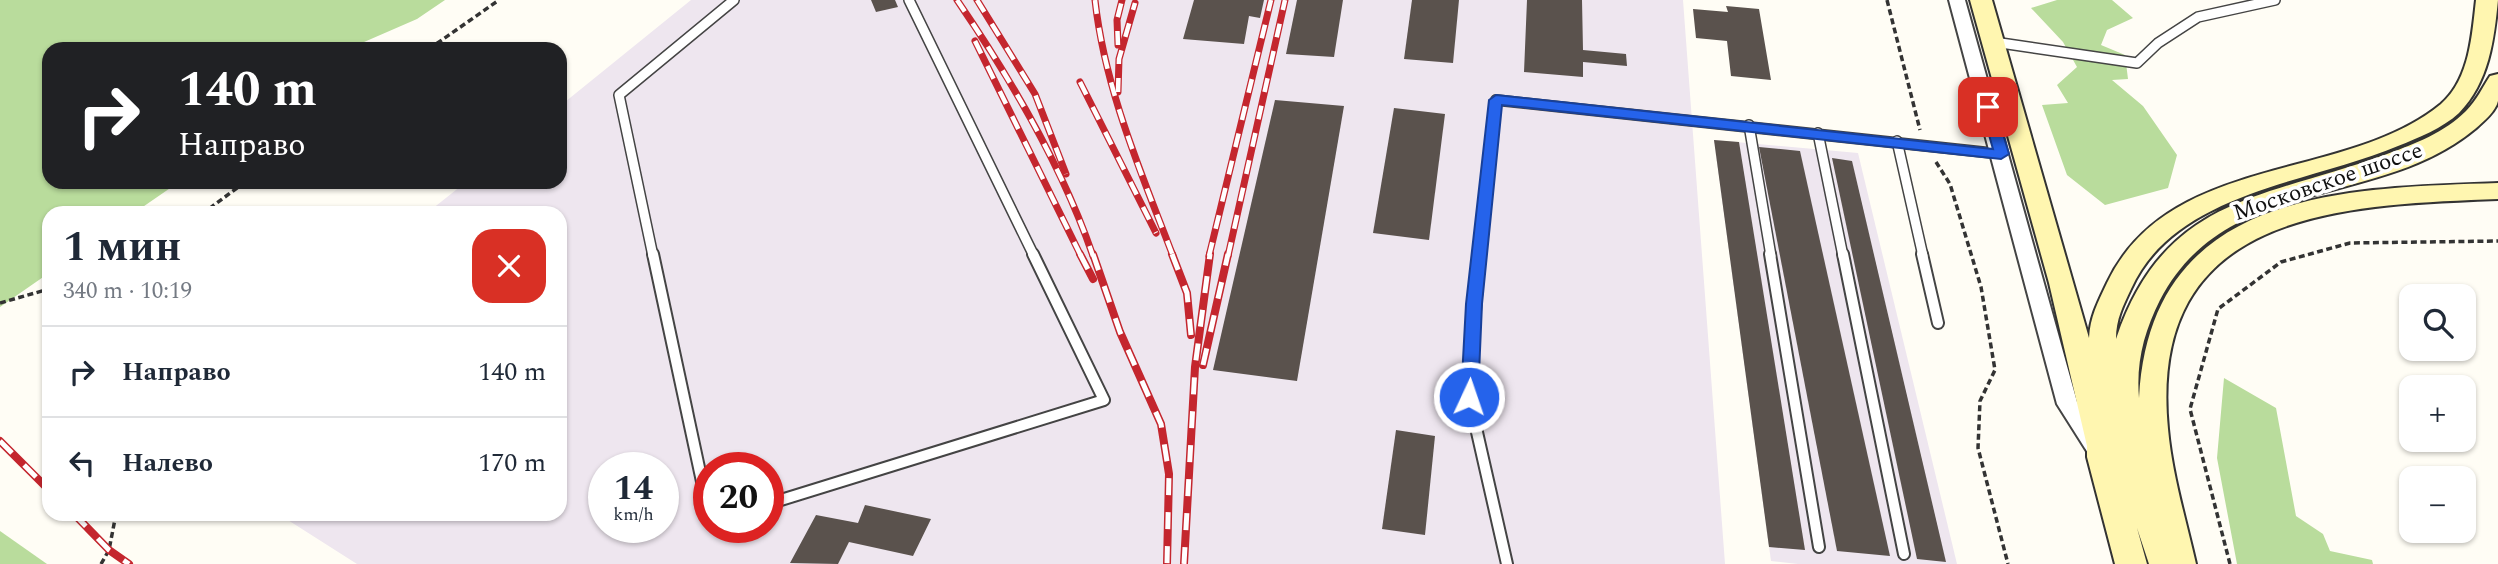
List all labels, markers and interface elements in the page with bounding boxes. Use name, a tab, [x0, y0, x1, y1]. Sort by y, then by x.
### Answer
text: 140 m	[178, 53, 317, 128]
icon: right	[63, 70, 154, 161]
pin	[1958, 77, 2018, 137]
icon: arrive	[1969, 88, 2007, 126]
text: Направо	[178, 121, 305, 170]
street label: Московское шоссе	[2228, 133, 2428, 231]
text: 1 мин	[63, 216, 181, 279]
button: close	[472, 229, 546, 303]
text: 340 m · 10:19	[63, 274, 192, 309]
map controls	[2399, 284, 2476, 543]
button: search	[2399, 284, 2476, 361]
text: Направо	[122, 352, 231, 392]
text: 140 m	[478, 352, 546, 392]
icon: right	[63, 353, 101, 391]
position arrow	[1432, 360, 1506, 434]
button: +	[2399, 375, 2476, 452]
text: Налево	[122, 443, 213, 483]
text: 170 m	[478, 443, 546, 483]
icon: left	[63, 444, 101, 482]
speed limit sign: 20	[693, 452, 784, 543]
text: 14	[614, 462, 653, 515]
button: −	[2399, 466, 2476, 543]
text: km/h	[613, 501, 654, 528]

